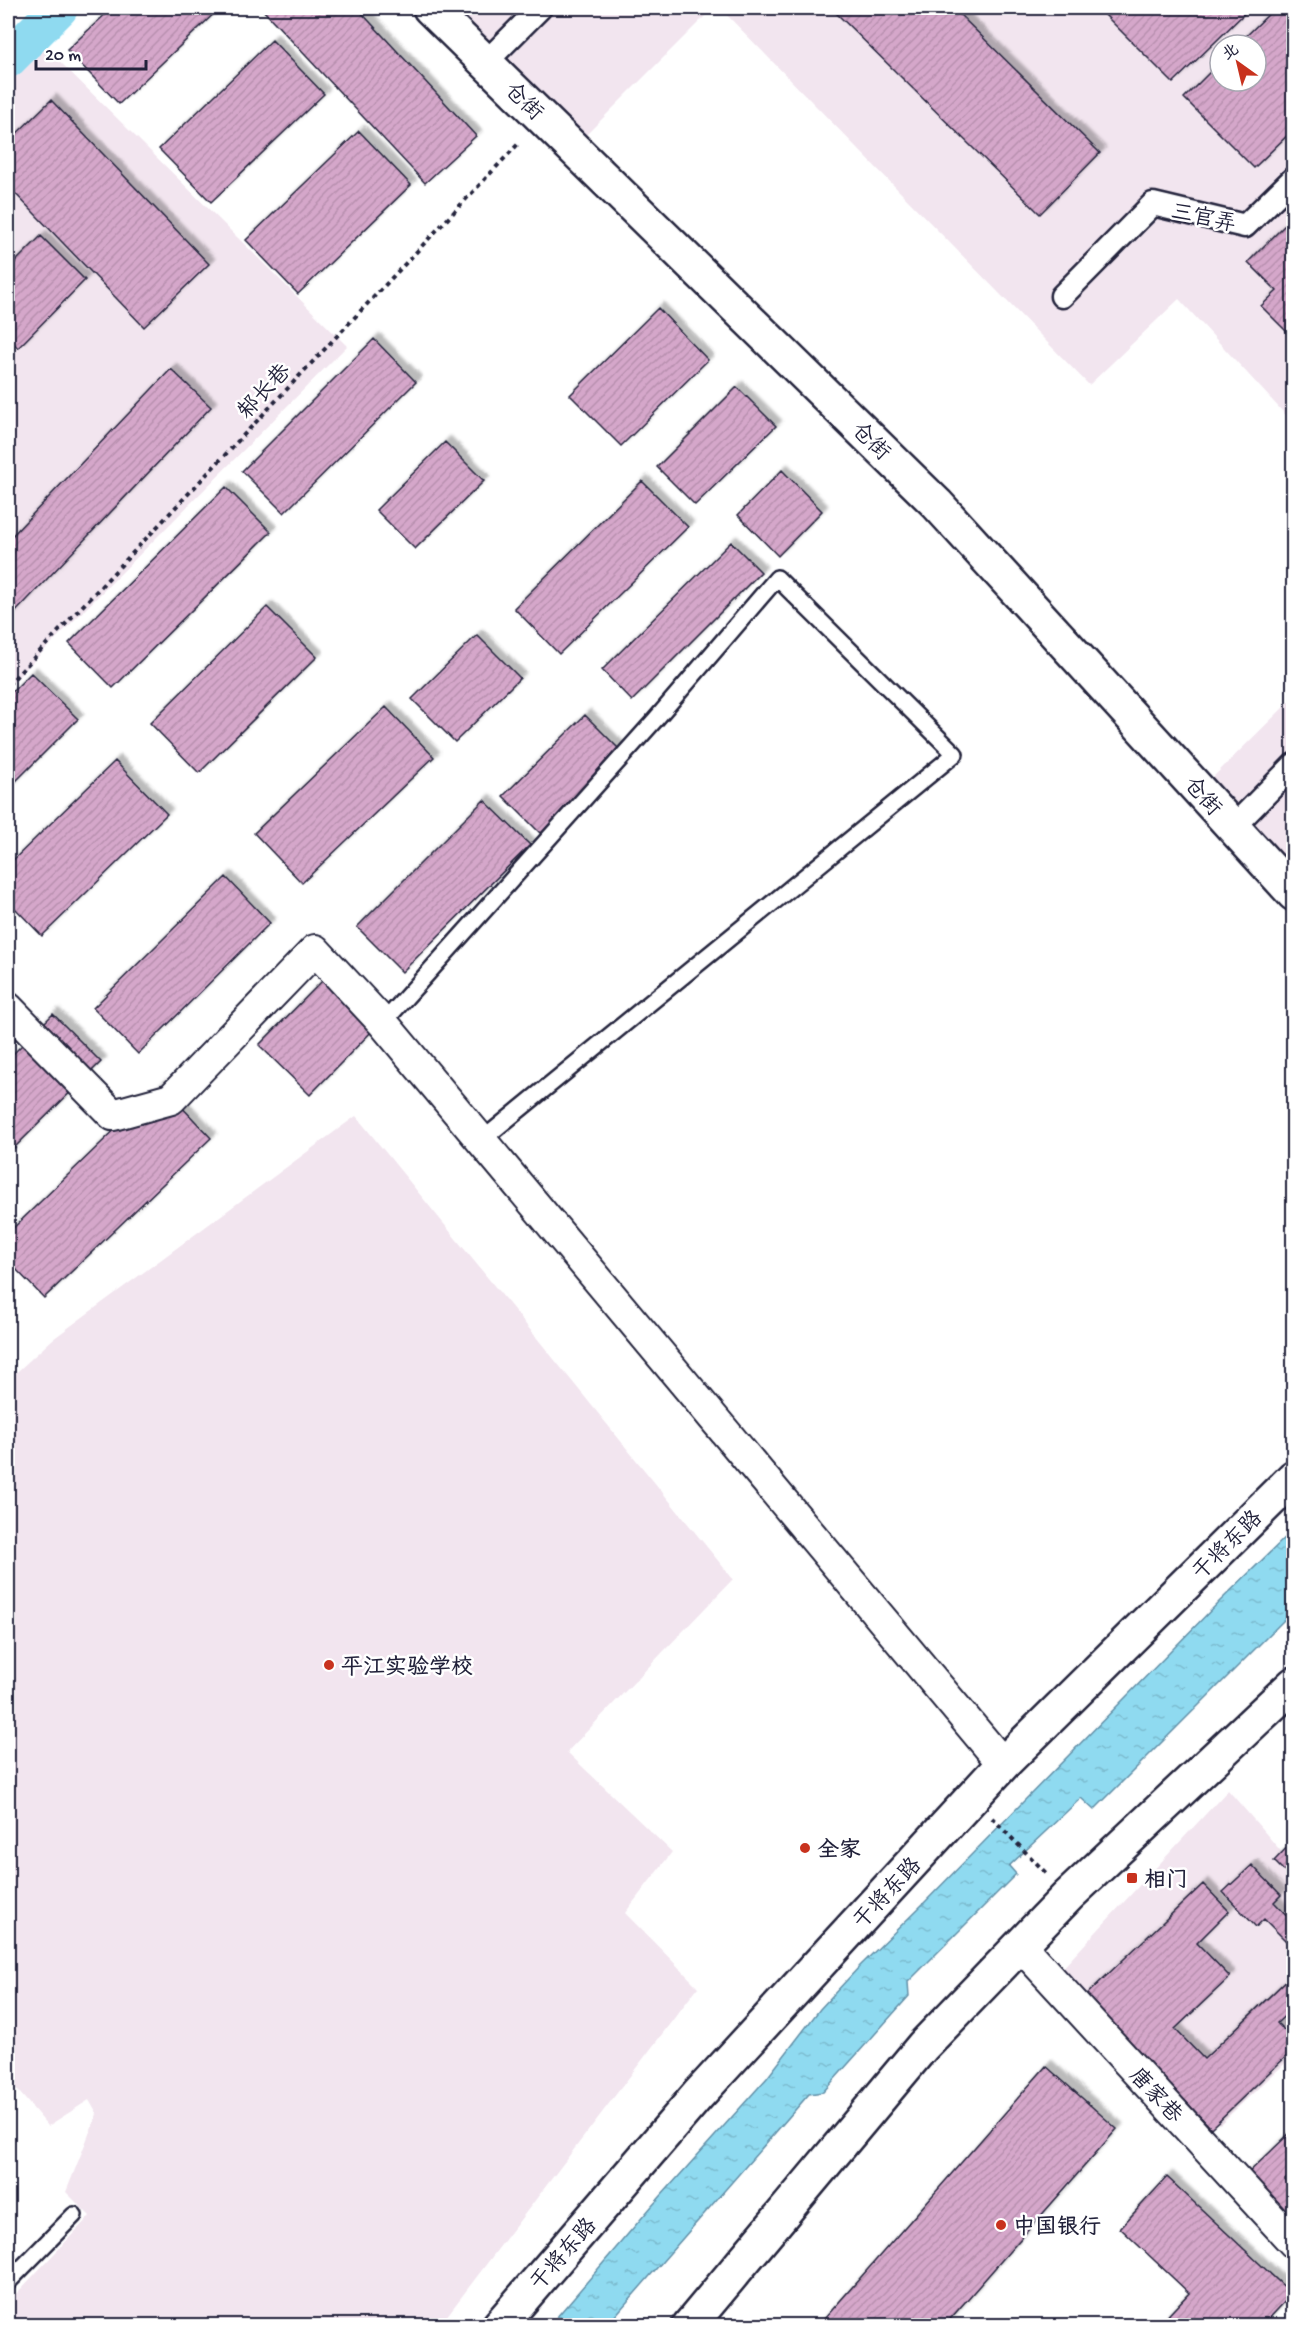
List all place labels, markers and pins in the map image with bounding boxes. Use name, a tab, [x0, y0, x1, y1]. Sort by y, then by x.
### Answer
place label: 平江实验学校	[341, 1655, 473, 1682]
marker: 平江实验学校	[322, 1658, 336, 1672]
place label: 全家	[817, 1837, 861, 1865]
marker: 全家	[798, 1841, 812, 1855]
place label: 相门	[1144, 1868, 1188, 1895]
marker: 相门	[1125, 1871, 1139, 1885]
place label: 中国银行	[1013, 2214, 1101, 2242]
marker: 中国银行	[994, 2218, 1008, 2232]

